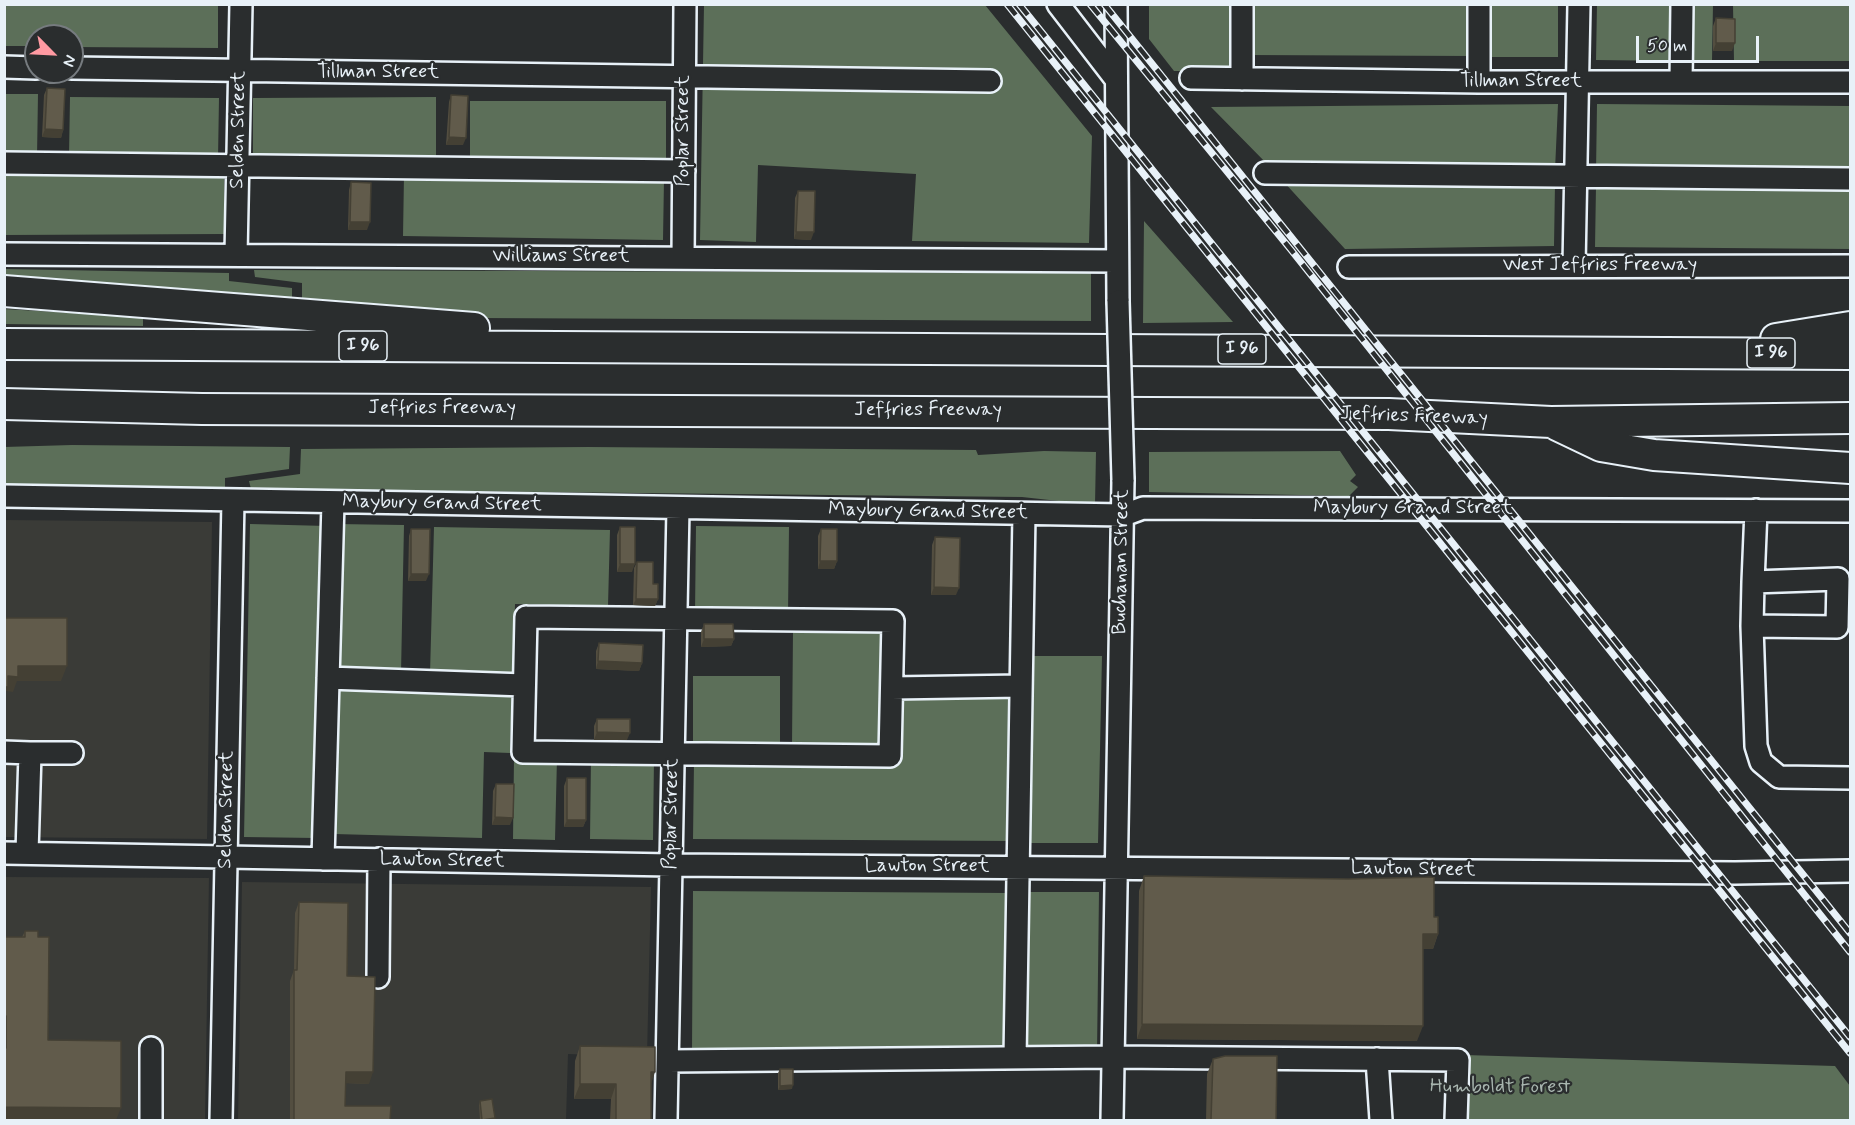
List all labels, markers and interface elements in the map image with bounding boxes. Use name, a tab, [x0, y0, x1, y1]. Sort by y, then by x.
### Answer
north arrow	[24, 24, 84, 84]
scale bar	[1639, 24, 1762, 62]
text: 50 m	[1647, 34, 1687, 58]
text: N	[57, 52, 81, 70]
street label: Tillman Street	[317, 61, 439, 85]
street label: Tillman Street	[1460, 70, 1582, 94]
street label: Selden Street	[226, 71, 252, 189]
street label: Poplar Street	[672, 75, 696, 187]
street label: Williams Street	[492, 245, 630, 269]
street label: West Jeffries Freeway	[1503, 254, 1697, 278]
road number: I 96	[339, 331, 387, 361]
road number: I 96	[1218, 334, 1266, 364]
road number: I 96	[1747, 338, 1795, 368]
street label: Jeffries Freeway	[368, 397, 516, 421]
street label: Jeffries Freeway	[854, 399, 1002, 423]
street label: Jeffries Freeway	[1340, 402, 1488, 432]
street label: Buchanan Street	[1109, 489, 1135, 635]
street label: Maybury Grand Street	[342, 490, 542, 518]
street label: Maybury Grand Street	[1313, 497, 1513, 521]
street label: Maybury Grand Street	[828, 498, 1028, 526]
street label: Selden Street	[214, 751, 240, 869]
street label: Poplar Street	[659, 758, 685, 870]
street label: Lawton Street	[379, 848, 505, 874]
street label: Lawton Street	[865, 855, 989, 879]
street label: Lawton Street	[1350, 857, 1476, 883]
park label: Humboldt Forest	[1430, 1076, 1570, 1100]

